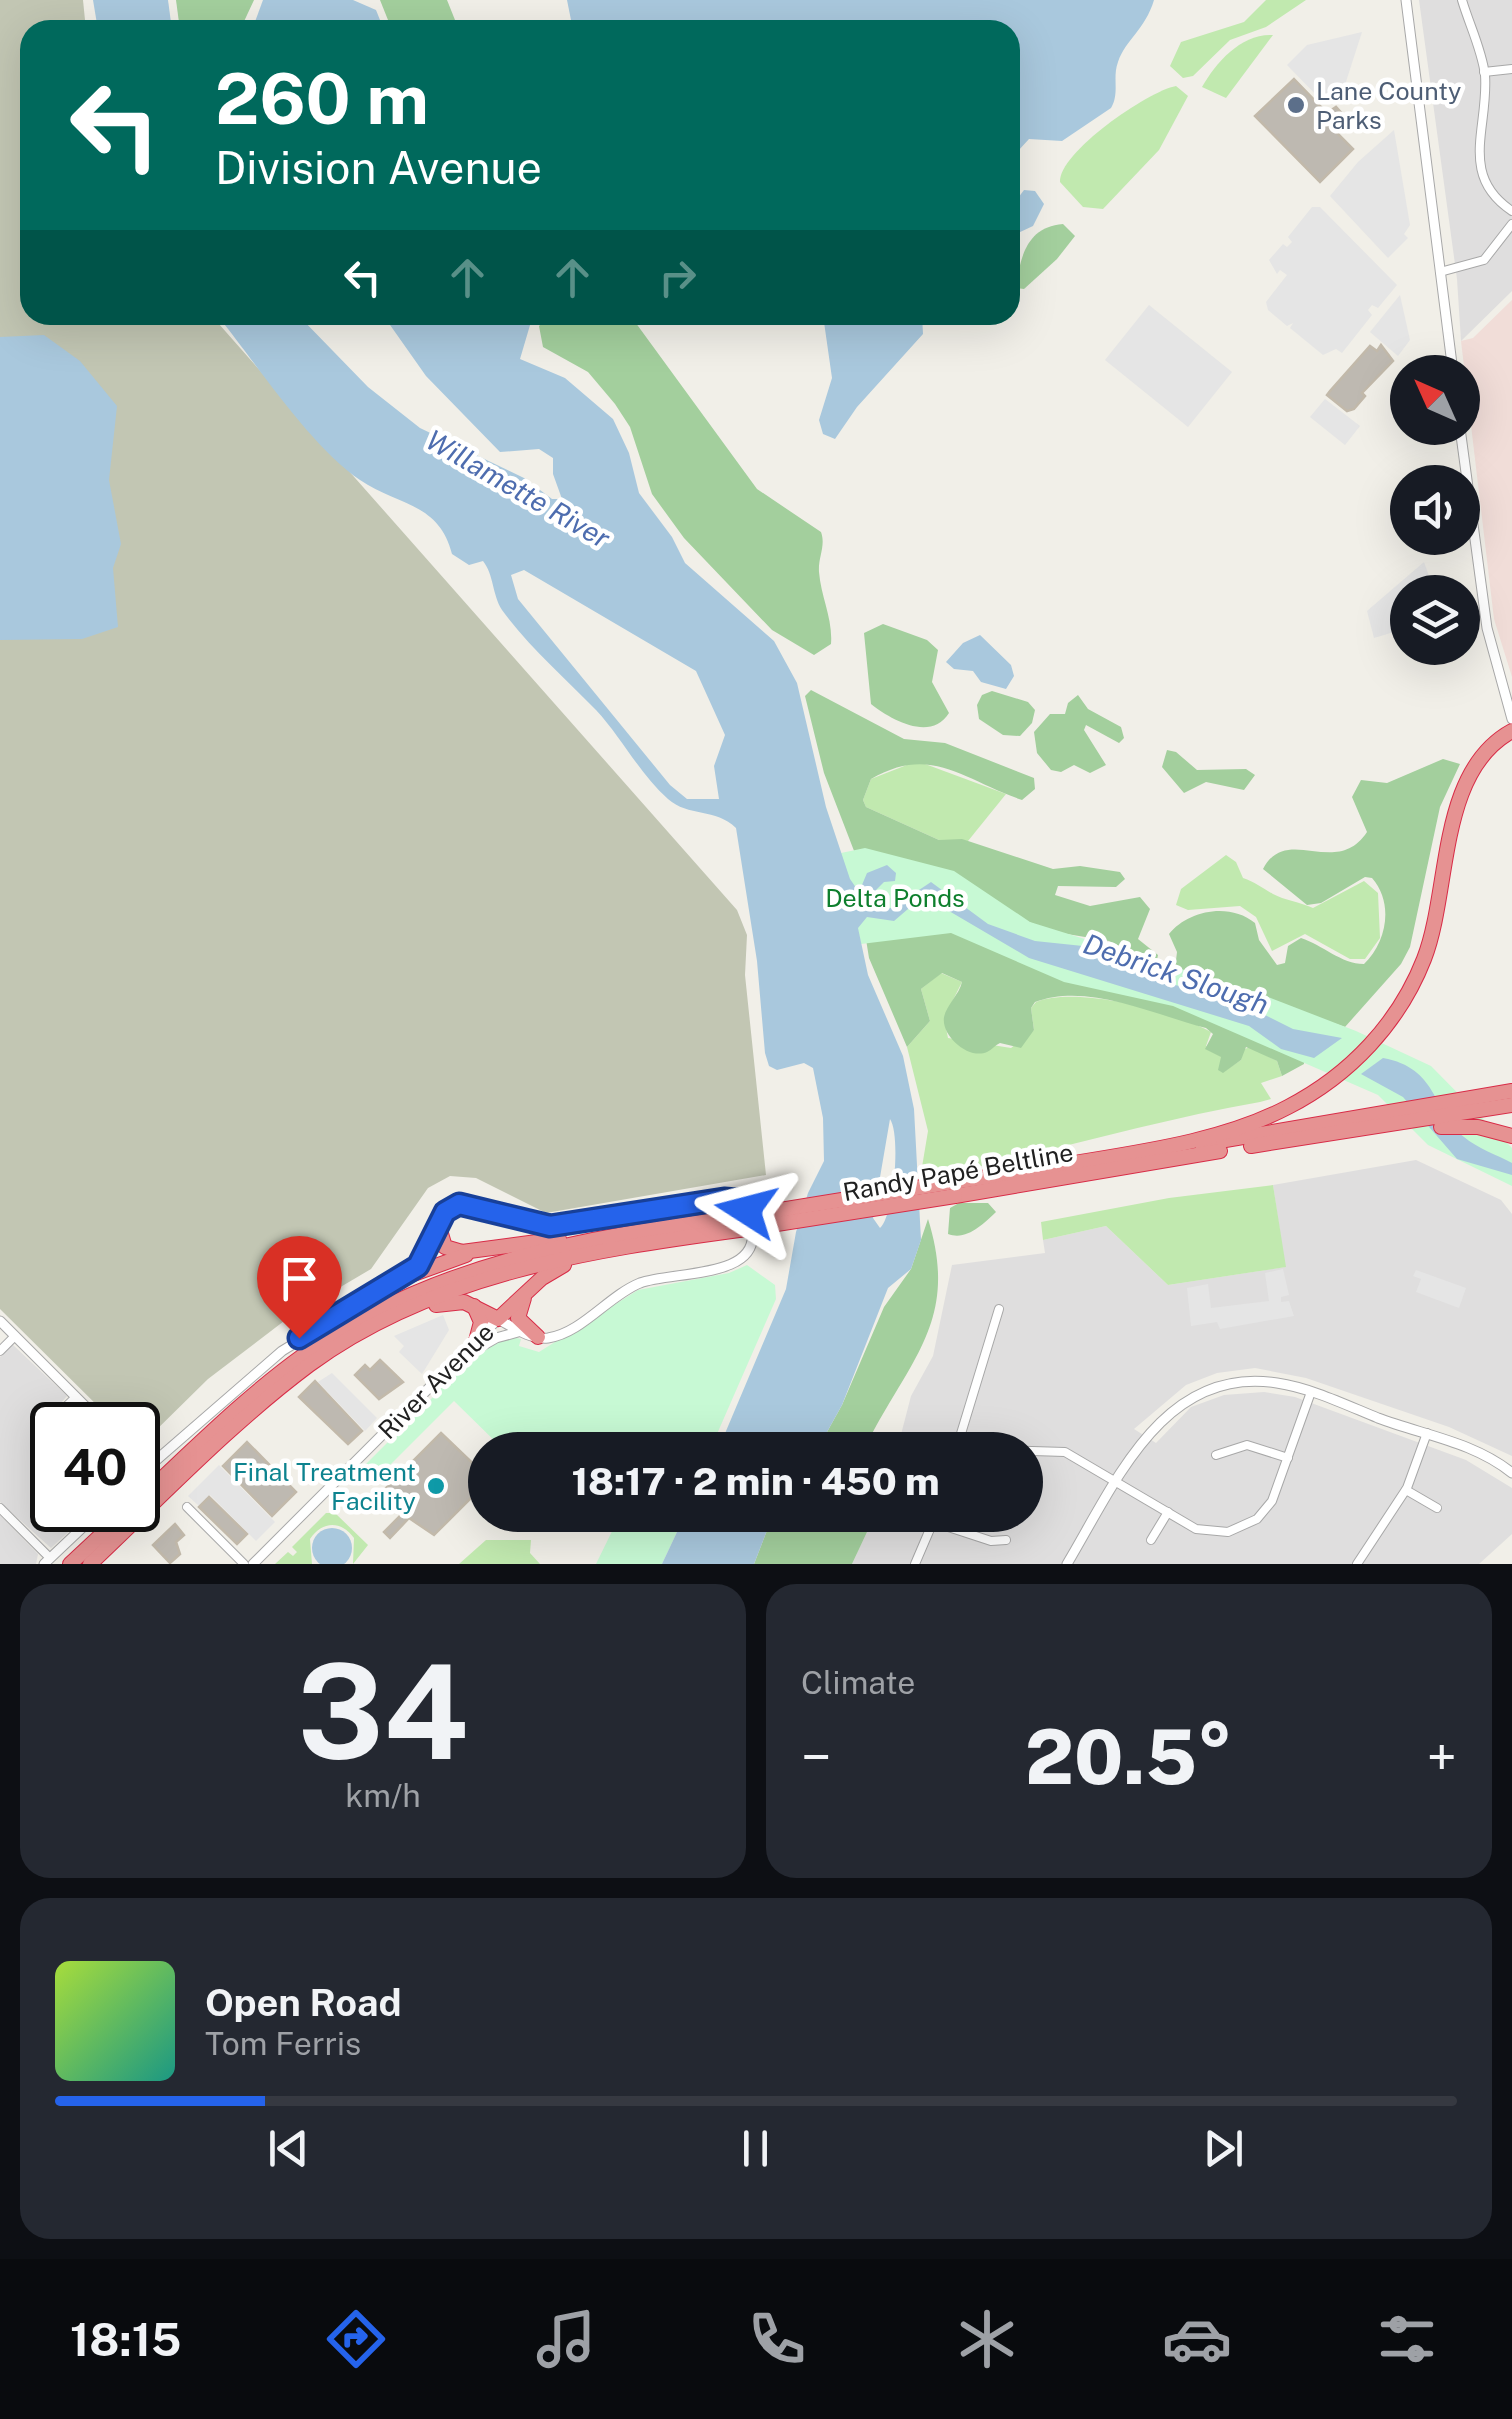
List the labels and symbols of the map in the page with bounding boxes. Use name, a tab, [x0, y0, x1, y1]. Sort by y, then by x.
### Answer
place label: Lane County Parks	[1316, 76, 1461, 135]
marker: Lane County Parks	[1285, 94, 1307, 116]
north arrow	[1390, 355, 1480, 445]
water label: Willamette River	[421, 423, 616, 555]
park label: Delta Ponds	[825, 883, 965, 913]
water label: Debrick Slough	[1079, 926, 1273, 1021]
street label: Randy Papé Beltline	[840, 1137, 1076, 1207]
position arrow	[694, 1158, 798, 1262]
pin	[257, 1236, 342, 1339]
street label: River Avenue	[372, 1317, 500, 1445]
speed limit sign: 40	[30, 1402, 160, 1532]
place label: Final Treatment Facility	[233, 1457, 416, 1516]
marker: Final Treatment Facility	[425, 1475, 447, 1497]

